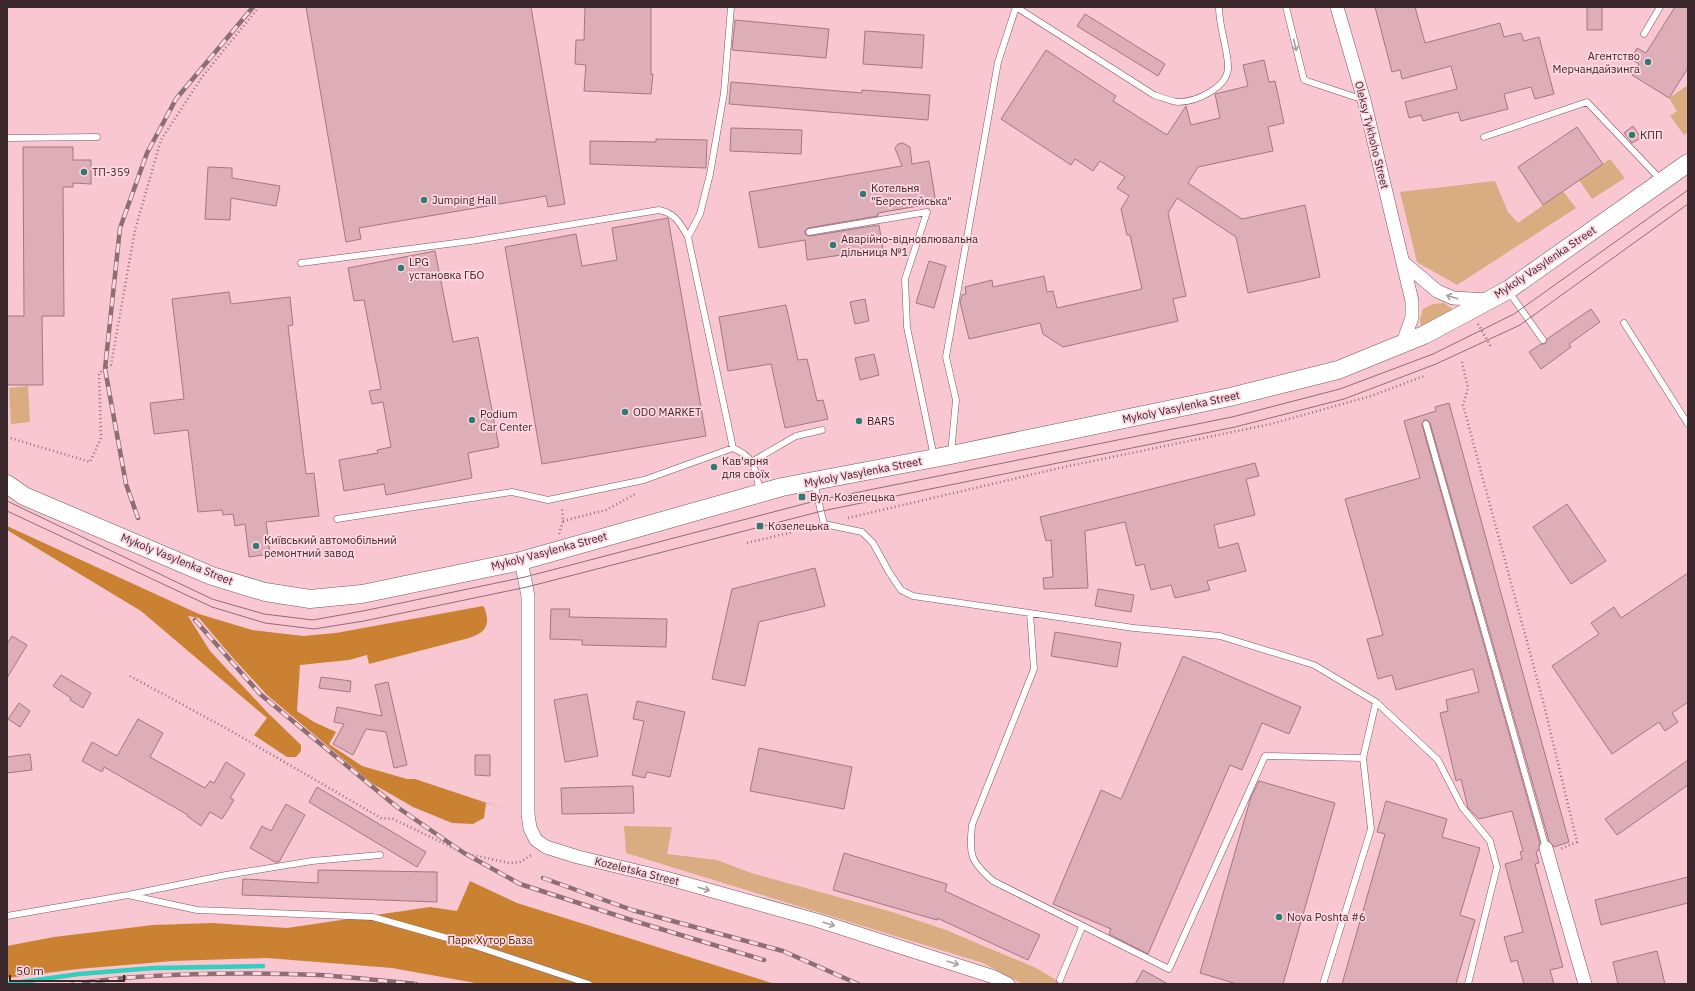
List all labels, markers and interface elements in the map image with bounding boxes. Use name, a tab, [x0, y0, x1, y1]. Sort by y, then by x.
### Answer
one-way arrow	[1292, 38, 1299, 51]
place label: Агентство Мерчандайзинга	[1553, 49, 1640, 76]
marker: Агентство Мерчандайзинга	[1643, 57, 1653, 67]
street label: Oleksy Tykhoho Street	[1352, 80, 1392, 190]
place label: КПП	[1640, 128, 1663, 142]
marker: КПП	[1627, 130, 1637, 140]
place label: ТП-359	[92, 165, 130, 179]
marker: ТП-359	[79, 167, 89, 177]
place label: Котельня "Берестейська"	[871, 181, 952, 208]
marker: Котельня "Берестейська"	[858, 189, 868, 199]
place label: Jumping Hall	[432, 193, 497, 207]
marker: Jumping Hall	[419, 195, 429, 205]
street label: Mykoly Vasylenka Street	[1491, 223, 1599, 301]
place label: Аварійно-відновлювальна дільниця №1	[841, 232, 978, 259]
marker: Аварійно-відновлювальна дільниця №1	[828, 240, 838, 250]
place label: LPG установка ГБО	[409, 255, 484, 282]
marker: LPG установка ГБО	[396, 263, 406, 273]
one-way arrow	[1445, 293, 1458, 300]
street label: Mykoly Vasylenka Street	[1121, 388, 1241, 426]
place label: ODO MARKET	[633, 405, 702, 419]
place label: Podium Car Center	[480, 407, 532, 434]
marker: ODO MARKET	[620, 407, 630, 417]
place label: BARS	[867, 414, 895, 428]
marker: Podium Car Center	[467, 415, 477, 425]
marker: BARS	[854, 416, 864, 426]
place label: Кав'ярня для своїх	[722, 454, 770, 481]
street label: Mykoly Vasylenka Street	[803, 454, 923, 490]
marker: Кав'ярня для своїх	[709, 462, 719, 472]
place label: Вул. Козелецька	[810, 490, 895, 504]
marker: Вул. Козелецька	[797, 492, 807, 502]
place label: Козелецька	[768, 519, 829, 533]
marker: Козелецька	[755, 521, 765, 531]
street label: Mykoly Vasylenka Street	[489, 529, 609, 573]
street label: Mykoly Vasylenka Street	[119, 530, 235, 588]
place label: Київський автомобільний ремонтний завод	[264, 533, 397, 560]
marker: Київський автомобільний ремонтний завод	[251, 541, 261, 551]
street label: Kozeletska Street	[593, 854, 681, 888]
one-way arrow	[697, 886, 710, 893]
place label: Nova Poshta #6	[1287, 910, 1366, 924]
marker: Nova Poshta #6	[1274, 912, 1284, 922]
one-way arrow	[822, 921, 835, 928]
park label: Парк Хутор База	[447, 933, 533, 947]
scale bar	[10, 957, 124, 983]
one-way arrow	[947, 960, 959, 968]
text: 50 m	[16, 963, 44, 978]

